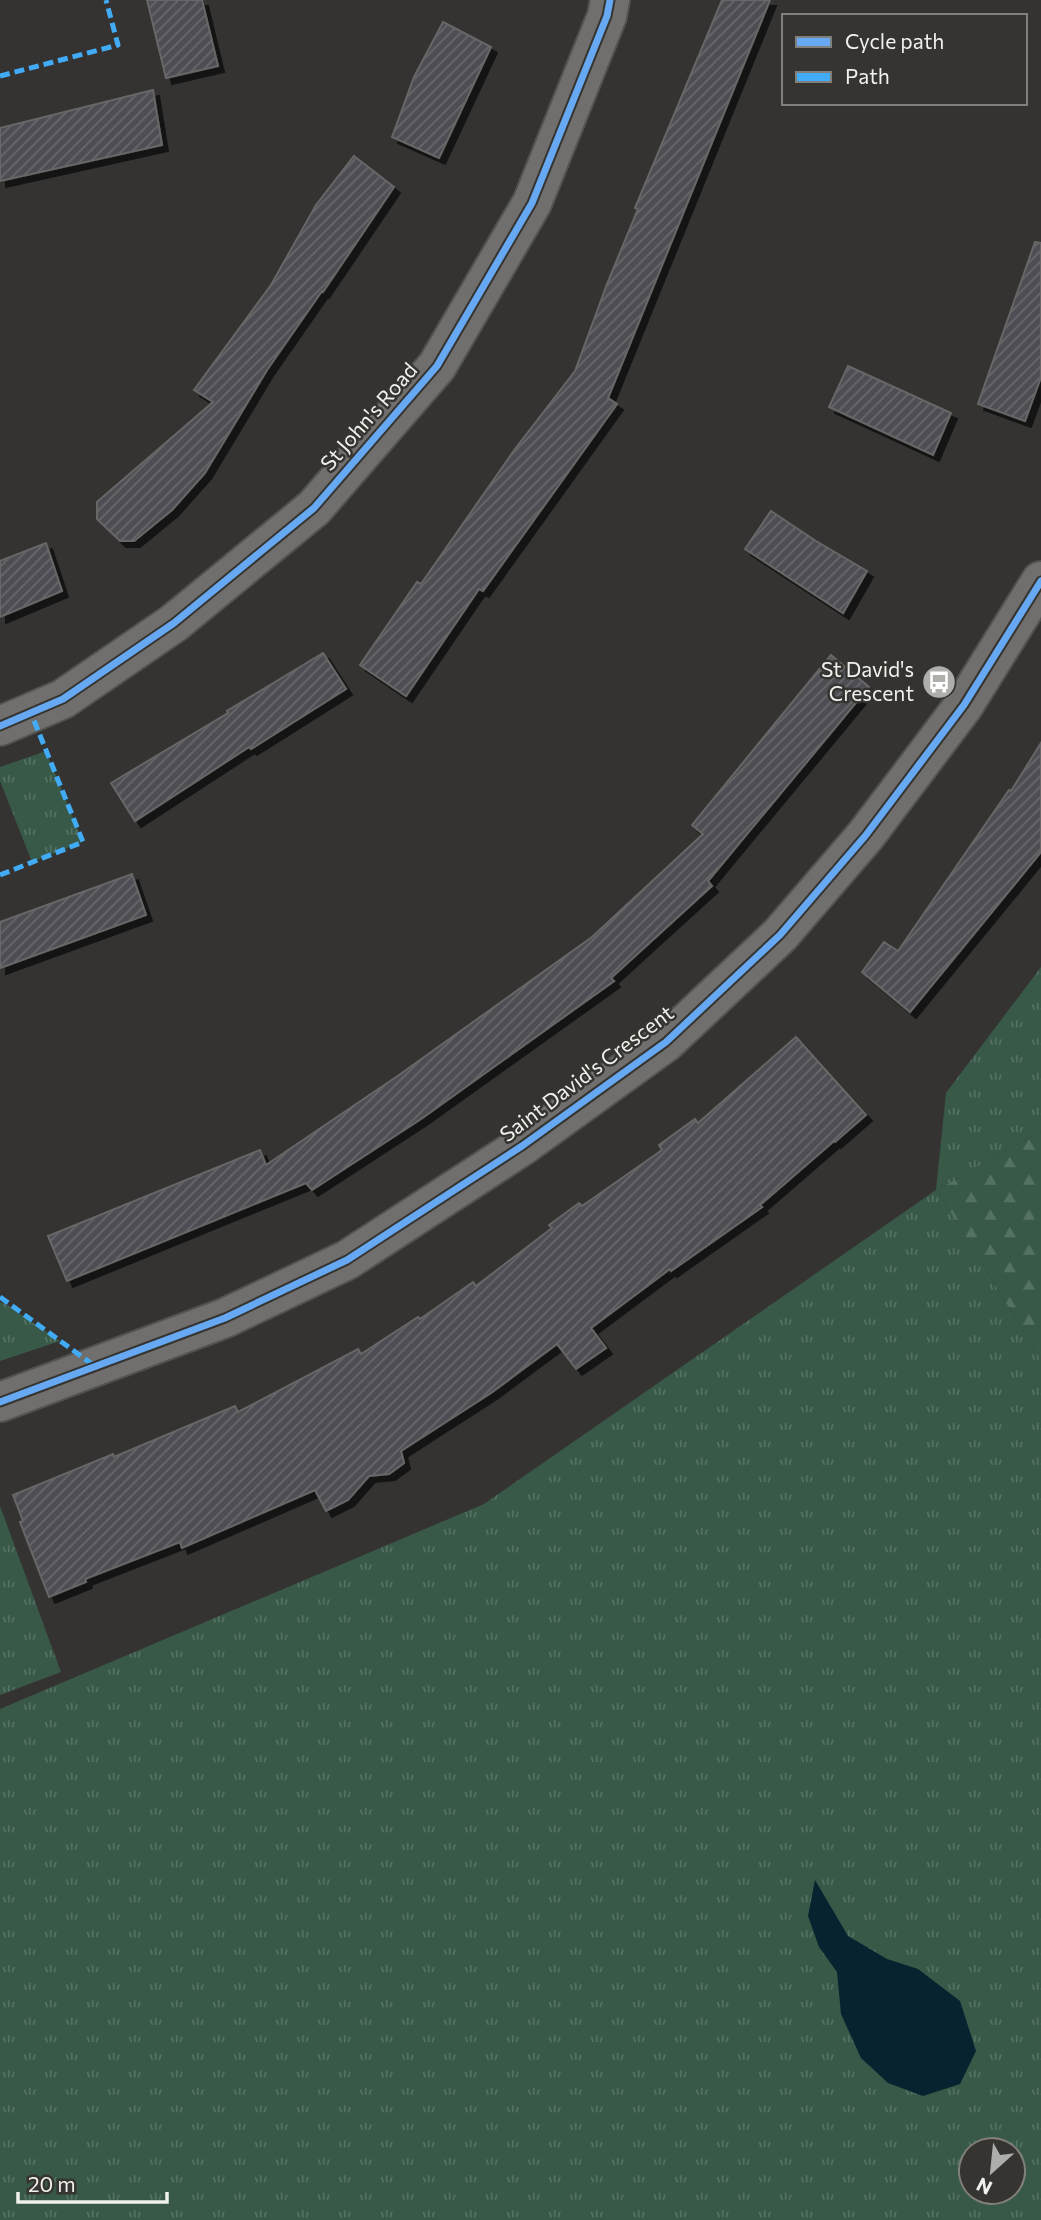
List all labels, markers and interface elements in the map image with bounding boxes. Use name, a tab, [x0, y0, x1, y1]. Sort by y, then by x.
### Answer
legend	[782, 14, 1027, 105]
text: Cycle path	[845, 28, 944, 53]
text: Path	[845, 63, 890, 88]
street label: St John's Road	[314, 357, 421, 475]
place label: St David's Crescent	[821, 656, 914, 705]
bus stop icon: St David's Crescent	[920, 663, 958, 701]
street label: Saint David's Crescent	[494, 999, 678, 1146]
north arrow	[957, 2136, 1027, 2206]
scale bar	[18, 2160, 166, 2204]
text: 20 m	[28, 2171, 76, 2196]
text: N	[972, 2173, 996, 2200]

